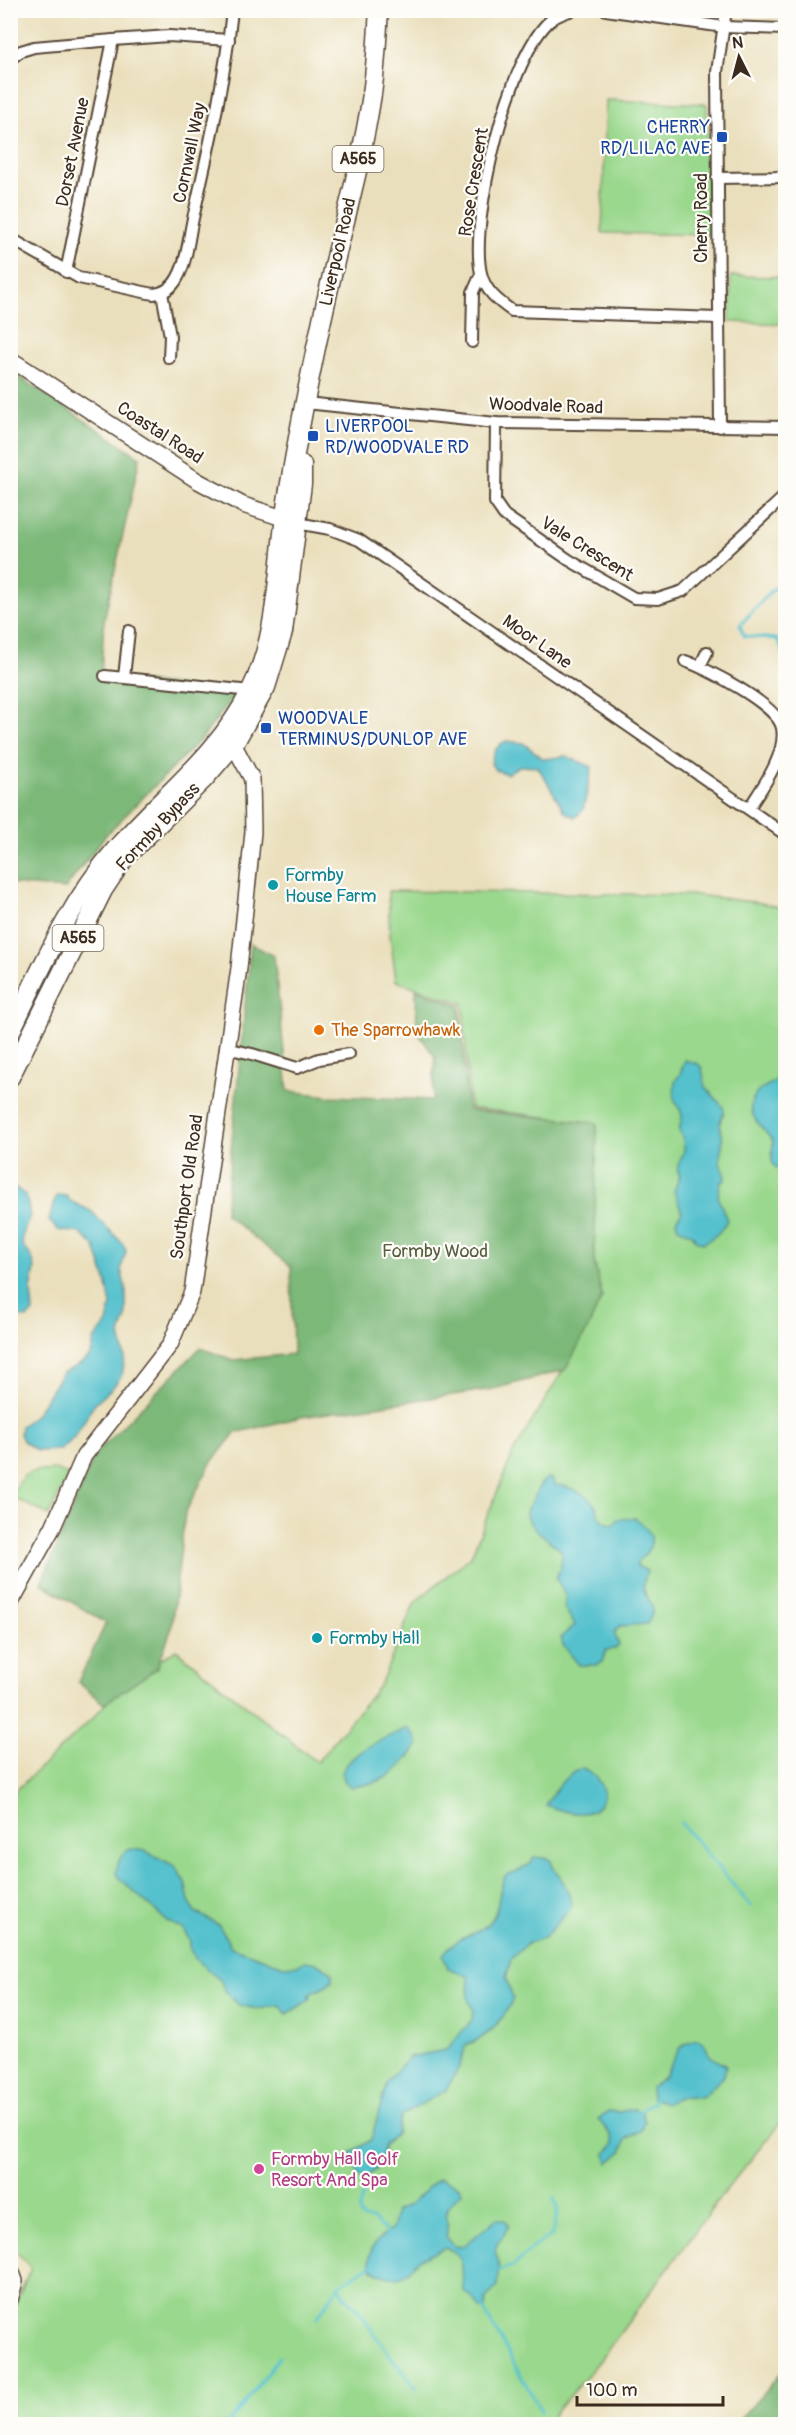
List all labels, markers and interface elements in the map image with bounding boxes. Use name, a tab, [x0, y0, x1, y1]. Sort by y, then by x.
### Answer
north arrow	[709, 27, 769, 87]
text: N	[731, 33, 744, 54]
street label: Dorset Avenue	[51, 95, 95, 209]
street label: Cornwall Way	[168, 101, 212, 205]
place label: CHERRY RD/LILAC AVE	[600, 116, 711, 160]
street label: Rose Crescent	[454, 125, 494, 238]
marker: CHERRY RD/LILAC AVE	[715, 130, 729, 144]
road number: A565	[332, 146, 384, 172]
street label: Cherry Road	[690, 173, 713, 263]
street label: Liverpool Road	[314, 196, 362, 308]
street label: Woodvale Road	[488, 393, 604, 419]
street label: Coastal Road	[113, 397, 207, 469]
place label: LIVERPOOL RD/WOODVALE RD	[325, 415, 469, 459]
marker: LIVERPOOL RD/WOODVALE RD	[306, 429, 320, 443]
street label: Vale Crescent	[536, 511, 638, 587]
street label: Moor Lane	[498, 610, 576, 674]
place label: WOODVALE TERMINUS/DUNLOP AVE	[278, 707, 467, 751]
marker: WOODVALE TERMINUS/DUNLOP AVE	[259, 721, 273, 735]
street label: Formby Bypass	[111, 778, 205, 876]
place label: Formby House Farm	[285, 864, 376, 908]
marker: Formby House Farm	[266, 878, 280, 892]
road number: A565	[52, 925, 104, 951]
place label: The Sparrowhawk	[331, 1019, 461, 1042]
marker: The Sparrowhawk	[312, 1023, 326, 1037]
street label: Southport Old Road	[165, 1113, 209, 1261]
park label: Formby Wood	[382, 1240, 488, 1263]
place label: Formby Hall	[329, 1627, 420, 1650]
marker: Formby Hall	[310, 1631, 324, 1645]
place label: Formby Hall Golf Resort And Spa	[271, 2148, 400, 2192]
marker: Formby Hall Golf Resort And Spa	[252, 2162, 266, 2176]
scale bar	[577, 2369, 722, 2407]
text: 100 m	[586, 2379, 638, 2402]

